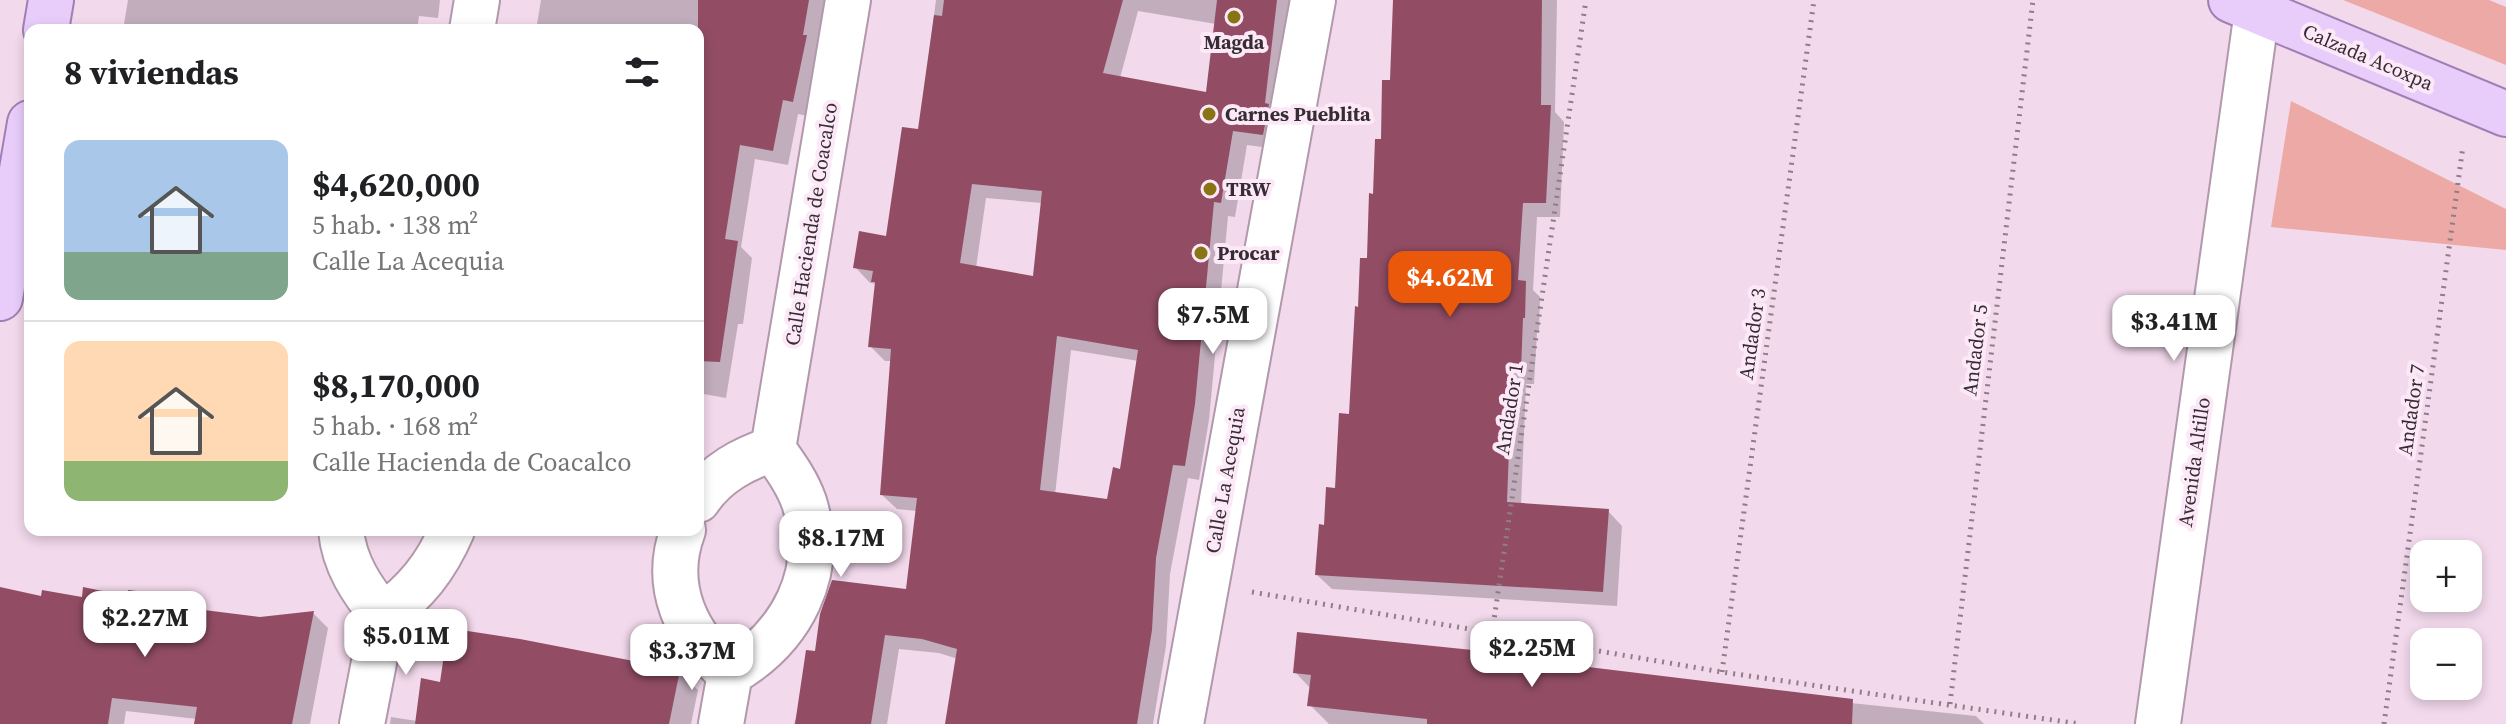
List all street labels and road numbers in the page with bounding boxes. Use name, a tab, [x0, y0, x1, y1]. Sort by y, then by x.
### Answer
street label: Calzada Acoxpa	[2298, 17, 2438, 97]
street label: Calle Hacienda de Coacalco	[778, 100, 844, 348]
street label: Andador 3	[1732, 286, 1772, 382]
street label: Andador 5	[1955, 303, 1995, 397]
street label: Andador 1	[1488, 361, 1530, 457]
street label: Andador 7	[2391, 362, 2431, 458]
street label: Avenida Altillo	[2171, 395, 2217, 529]
street label: Calle La Acequia	[1198, 404, 1252, 555]

